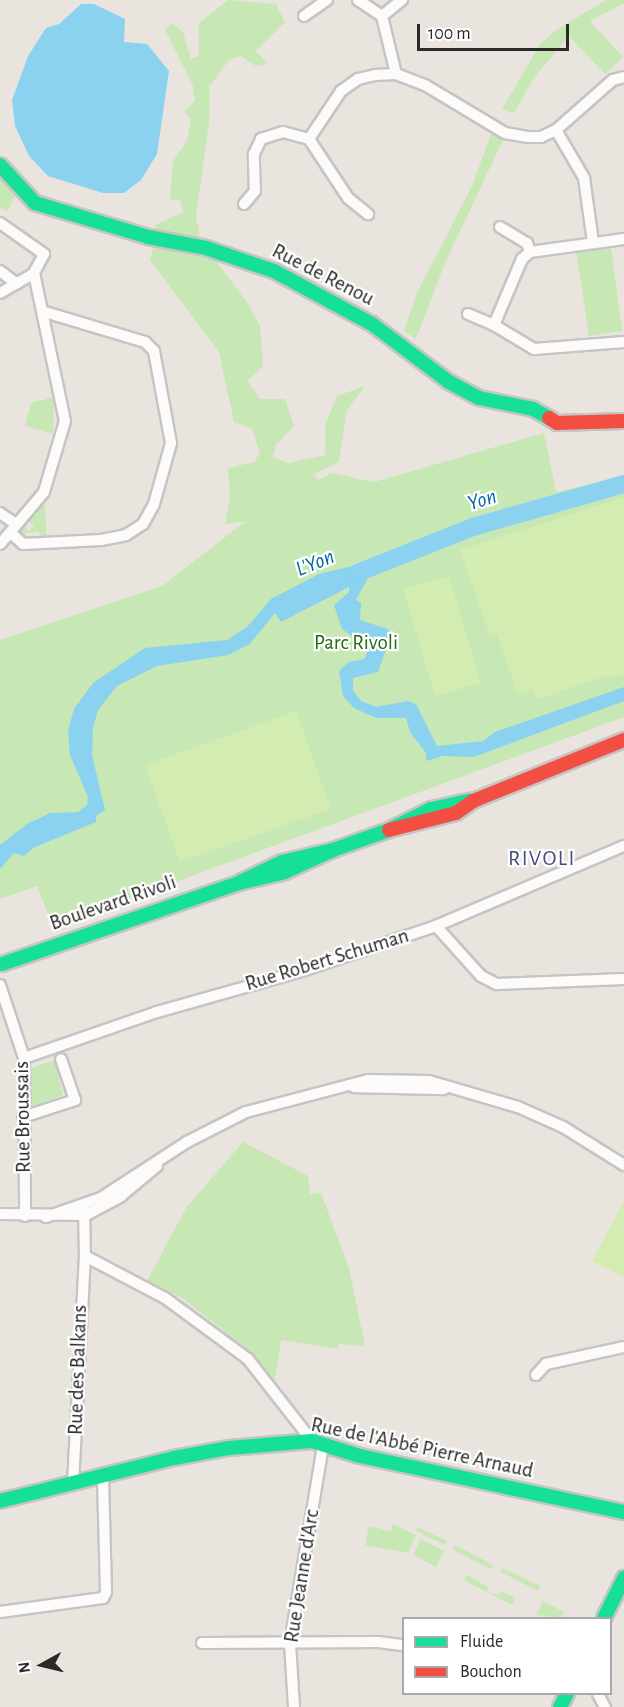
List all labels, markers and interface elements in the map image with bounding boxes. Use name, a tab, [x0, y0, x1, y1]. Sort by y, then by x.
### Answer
scale bar	[420, 12, 572, 50]
text: 100 m	[428, 25, 471, 43]
street label: Rue de Renou	[268, 238, 378, 312]
water label: Yon	[464, 483, 500, 517]
water label: L'Yon	[292, 543, 338, 583]
park label: Parc Rivoli	[314, 630, 398, 656]
district label: RIVOLI	[508, 846, 576, 872]
street label: Boulevard Rivoli	[47, 870, 179, 936]
street label: Rue Robert Schuman	[242, 923, 412, 997]
street label: Rue Broussais	[9, 1061, 37, 1173]
street label: Rue des Balkans	[63, 1304, 93, 1436]
street label: Rue de l'Abbé Pierre Arnaud	[309, 1412, 535, 1484]
street label: Rue Jeanne d'Arc	[279, 1507, 325, 1645]
legend	[402, 1617, 612, 1695]
text: Fluide	[460, 1633, 503, 1651]
north arrow	[12, 1635, 72, 1695]
text: N	[15, 1661, 33, 1674]
text: Bouchon	[460, 1663, 522, 1681]

